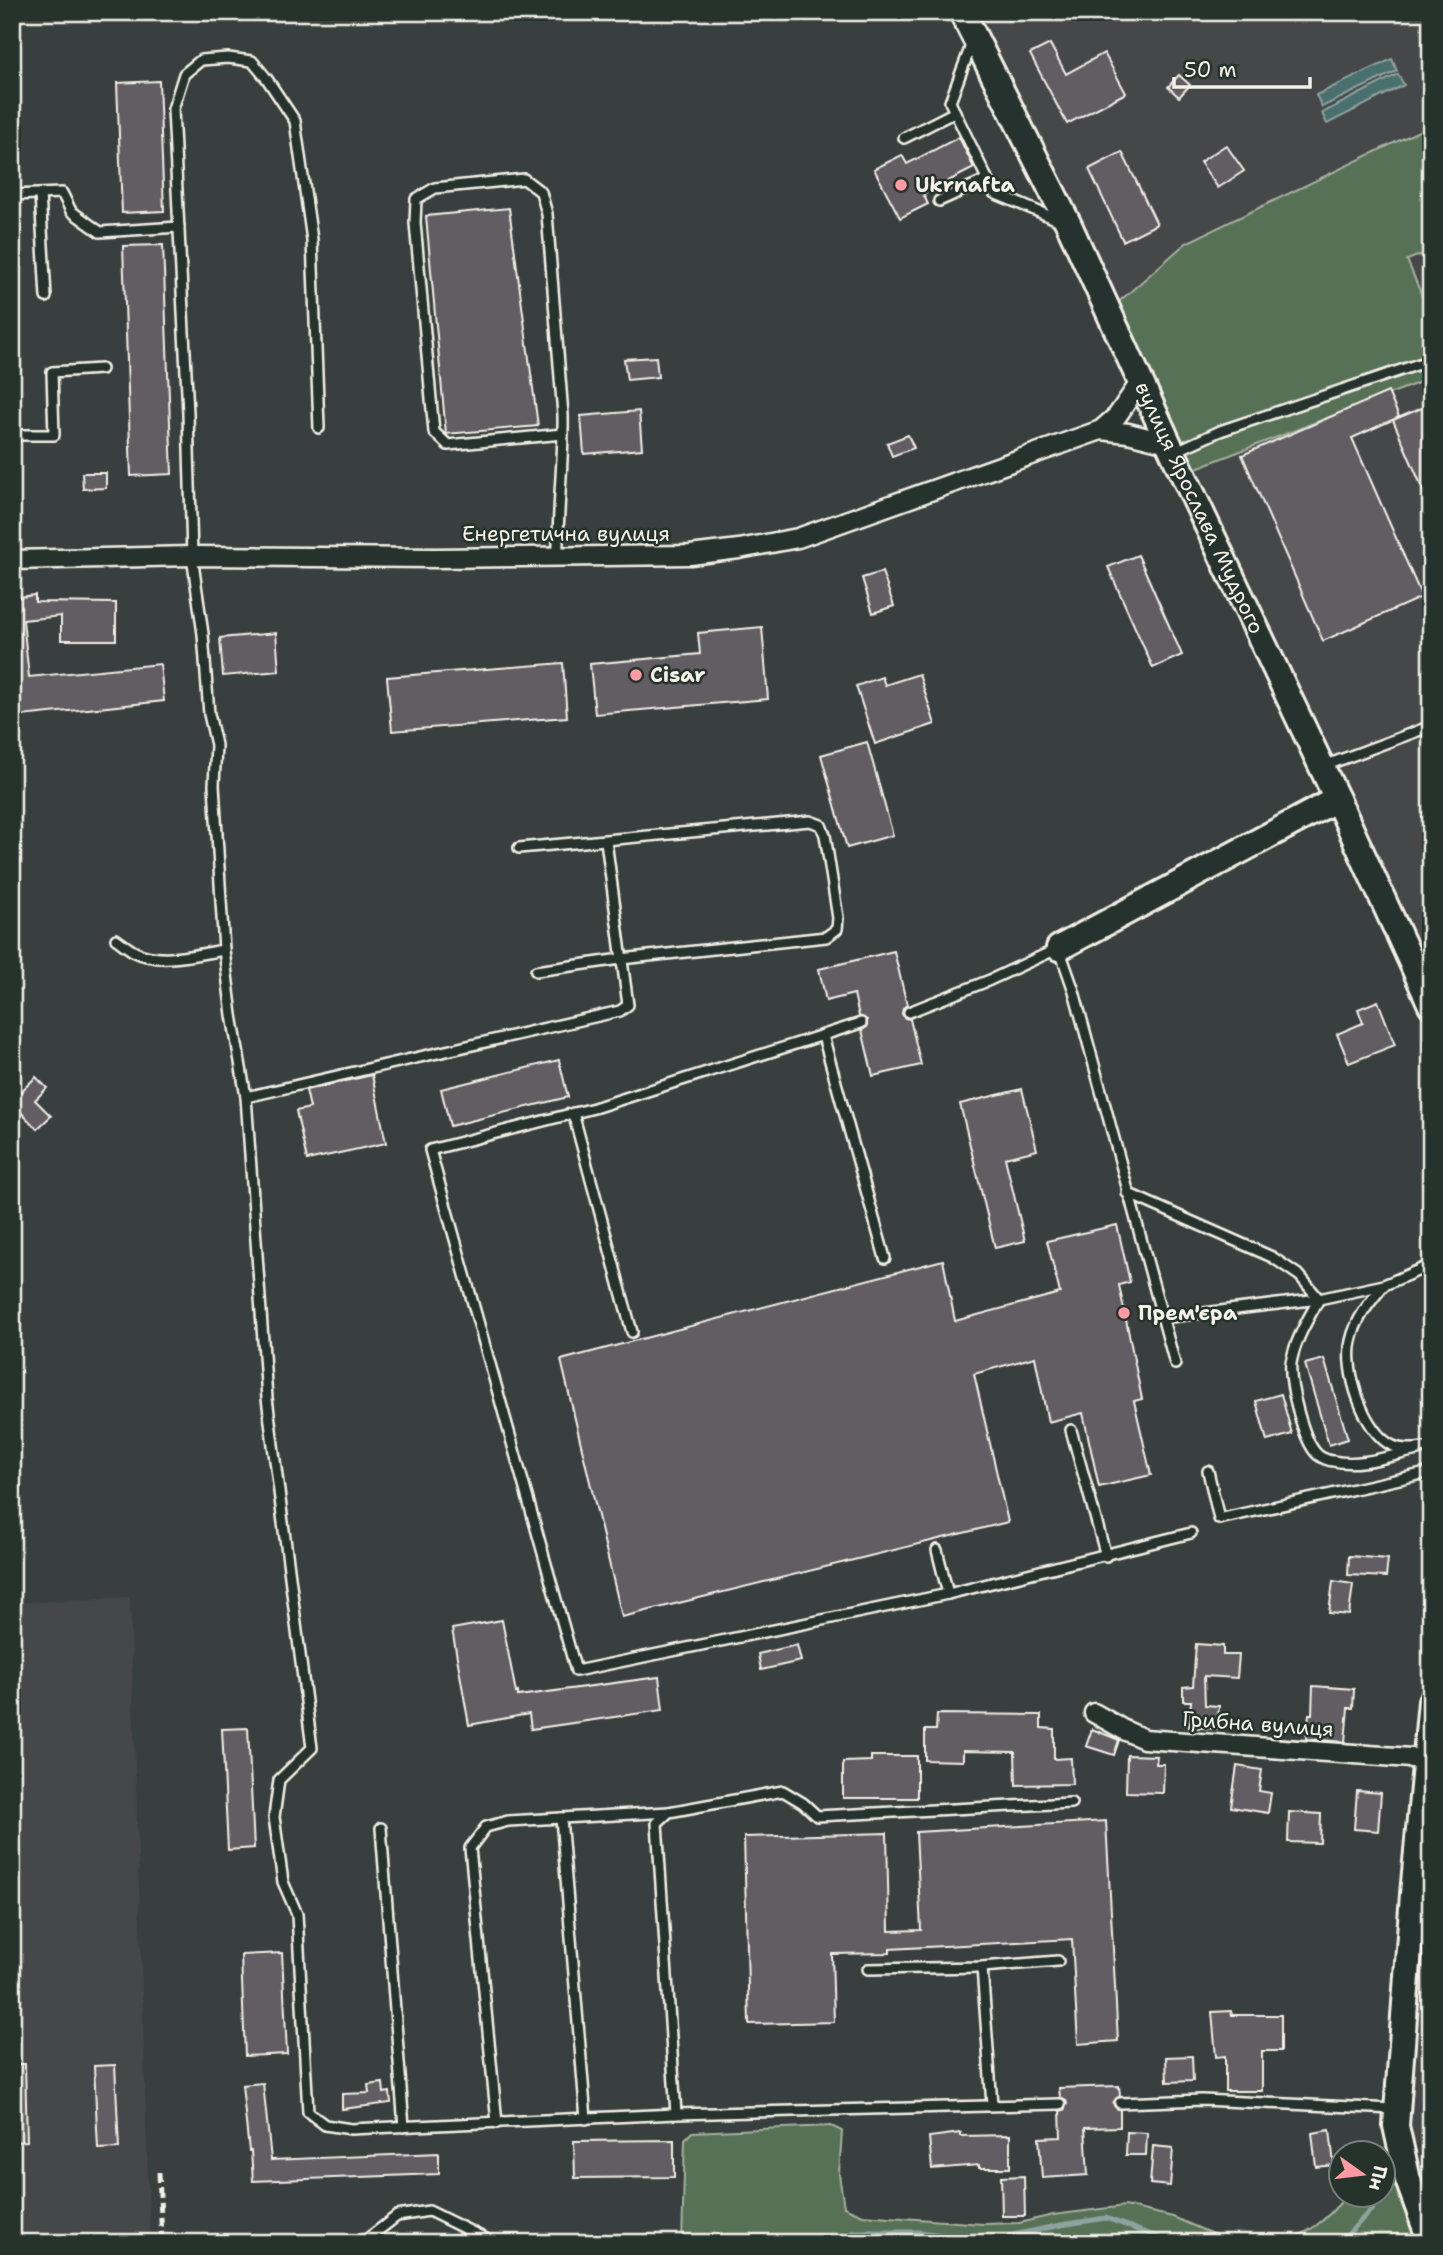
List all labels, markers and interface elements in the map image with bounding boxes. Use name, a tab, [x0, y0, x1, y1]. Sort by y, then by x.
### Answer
scale bar	[1174, 46, 1310, 90]
text: 50 m	[1184, 56, 1237, 84]
place label: Ukrnafta	[915, 171, 1016, 199]
marker: Ukrnafta	[893, 177, 909, 193]
street label: вулиця Ярослава Мудрого	[1128, 377, 1271, 639]
street label: Енергетична вулиця	[462, 520, 670, 548]
place label: Cisar	[650, 661, 706, 689]
marker: Cisar	[628, 667, 644, 683]
place label: Прем'єра	[1138, 1299, 1238, 1327]
marker: Прем'єра	[1116, 1305, 1132, 1321]
street label: Грибна вулиця	[1181, 1705, 1335, 1743]
north arrow	[1328, 2140, 1398, 2210]
text: Пн	[1363, 2163, 1393, 2193]

